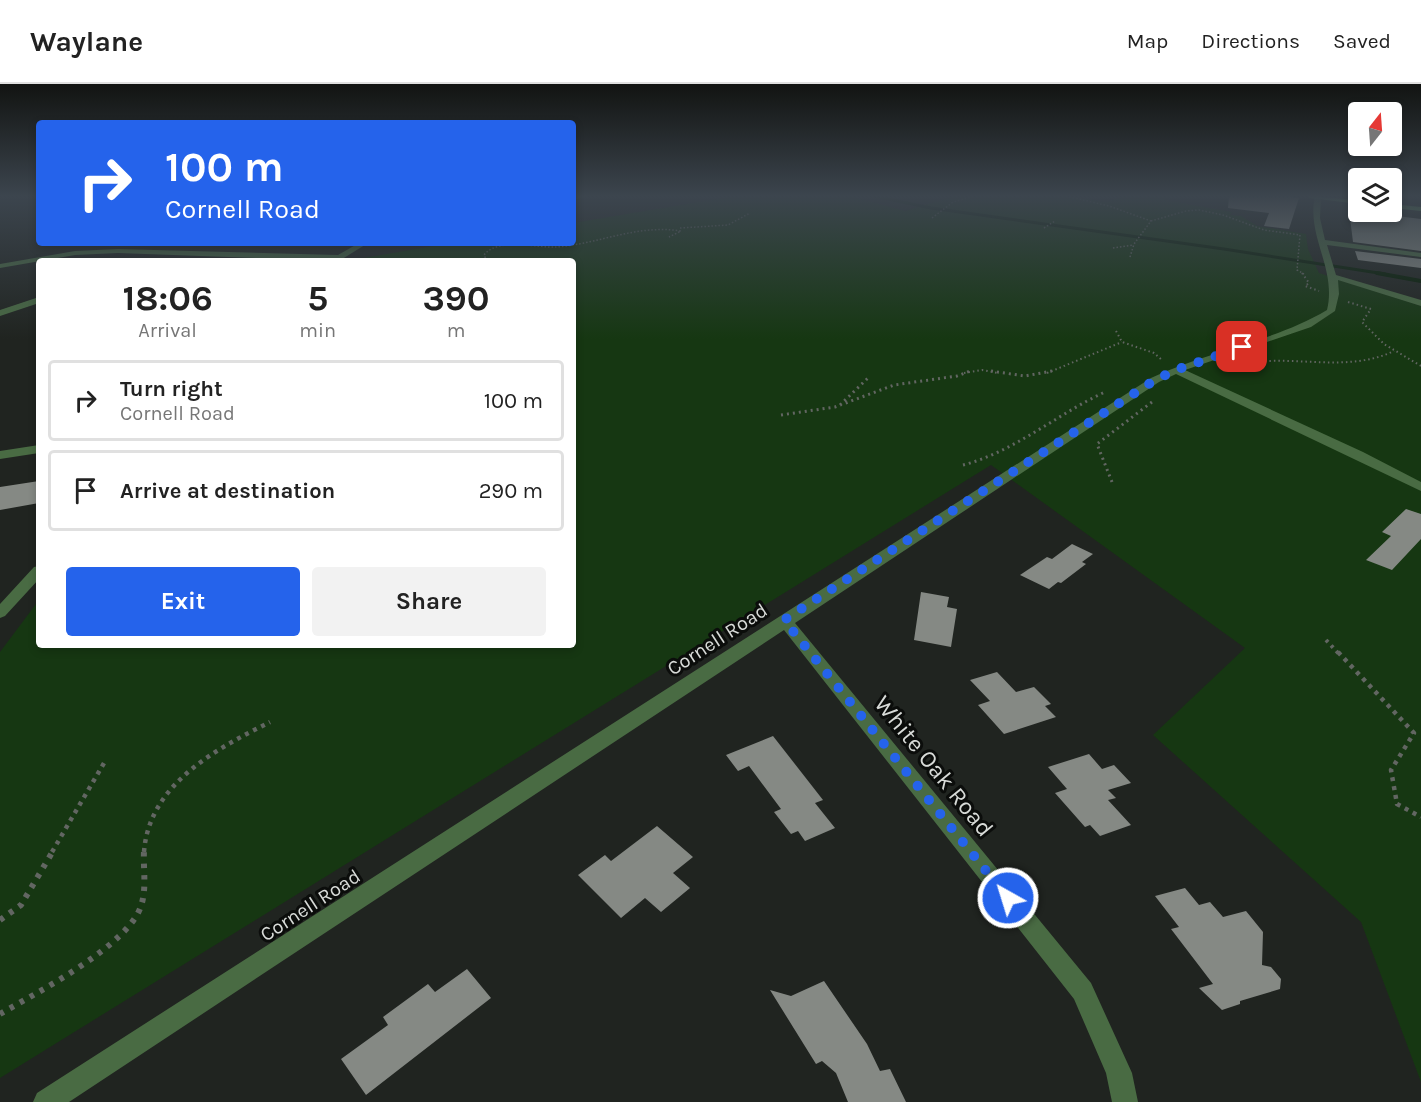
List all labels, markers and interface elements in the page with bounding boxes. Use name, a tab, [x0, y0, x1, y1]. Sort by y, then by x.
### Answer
text: Waylane	[30, 25, 143, 58]
text: Map	[1127, 29, 1168, 53]
text: Directions	[1201, 29, 1300, 53]
text: Saved	[1333, 29, 1391, 53]
north arrow	[1348, 102, 1402, 156]
map controls	[1348, 102, 1402, 222]
text: 100 m	[165, 142, 284, 192]
icon: right	[66, 144, 144, 222]
button: layers	[1348, 168, 1402, 222]
text: Cornell Road	[165, 193, 320, 225]
text: 18:06	[122, 277, 213, 319]
text: 5	[307, 277, 328, 319]
text: 390	[422, 277, 490, 319]
text: Arrival	[138, 319, 197, 342]
text: min	[299, 319, 336, 342]
text: m	[447, 319, 465, 342]
pin	[1216, 321, 1267, 372]
icon: arrive	[1225, 330, 1258, 363]
text: Turn right	[120, 376, 223, 402]
icon: right	[69, 384, 102, 417]
text: 100 m	[484, 388, 543, 414]
text: Cornell Road	[120, 402, 235, 425]
icon: arrive	[69, 474, 102, 507]
text: Arrive at destination	[120, 478, 335, 504]
text: 290 m	[479, 478, 543, 504]
button: Exit	[66, 567, 300, 636]
button: Share	[312, 567, 546, 636]
street label: Cornell Road	[663, 599, 772, 680]
street label: White Oak Road	[869, 690, 999, 842]
street label: Cornell Road	[256, 865, 365, 946]
position arrow	[976, 866, 1040, 930]

